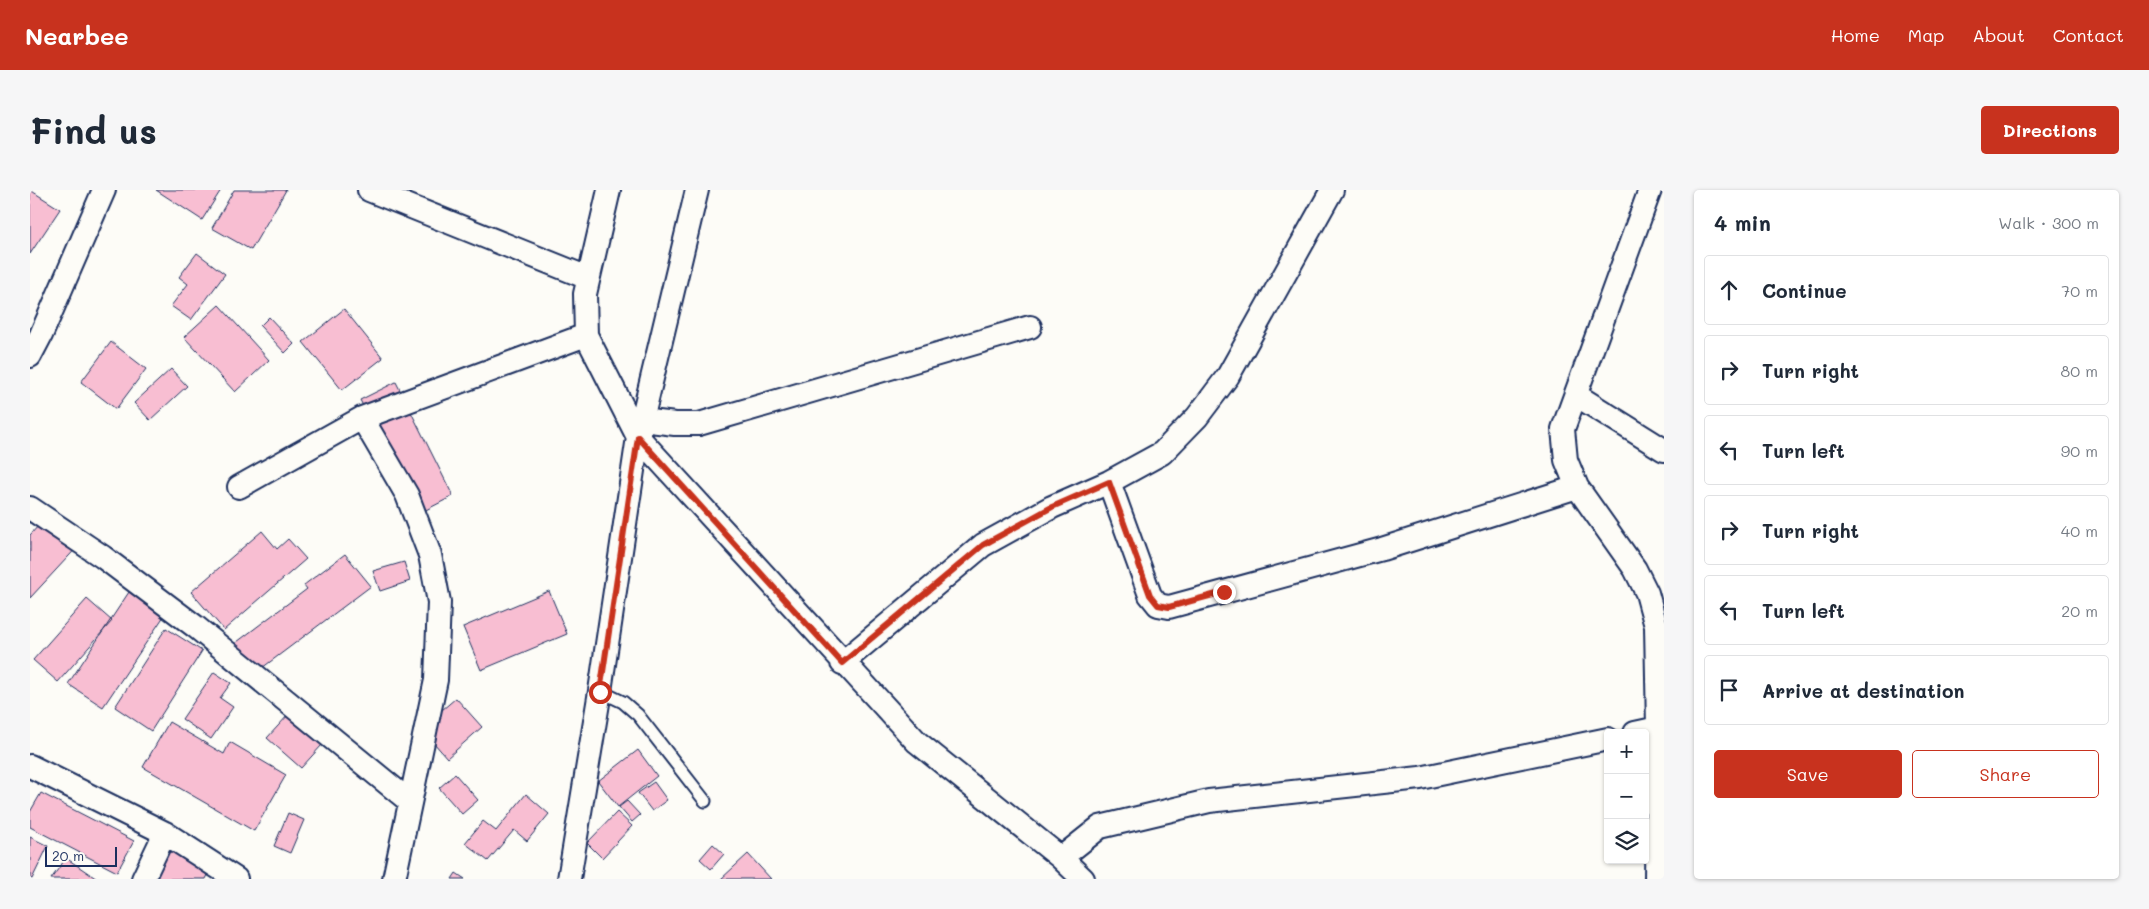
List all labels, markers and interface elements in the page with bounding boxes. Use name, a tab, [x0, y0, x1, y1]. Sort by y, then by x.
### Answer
text: Nearbee	[25, 20, 129, 51]
text: Home	[1831, 23, 1880, 47]
text: Map	[1908, 23, 1944, 47]
text: About	[1972, 23, 2025, 47]
text: Contact	[2053, 23, 2124, 47]
button: Directions	[1981, 106, 2119, 154]
text: Find us	[30, 107, 157, 153]
text: 4 min	[1714, 209, 1771, 236]
text: Walk · 300 m	[1998, 212, 2099, 233]
icon: ahead	[1715, 276, 1743, 304]
text: Continue	[1762, 278, 1847, 303]
text: 70 m	[2061, 280, 2098, 301]
icon: right	[1715, 356, 1743, 384]
text: Turn right	[1762, 358, 1859, 383]
text: 80 m	[2061, 360, 2098, 381]
icon: left	[1715, 436, 1743, 464]
text: Turn left	[1762, 438, 1845, 463]
text: 90 m	[2061, 440, 2098, 461]
icon: right	[1715, 516, 1743, 544]
text: Turn right	[1762, 518, 1859, 543]
text: 40 m	[2061, 520, 2098, 541]
route end	[1213, 581, 1236, 604]
icon: left	[1715, 596, 1743, 624]
text: Turn left	[1762, 598, 1845, 623]
text: 20 m	[2061, 600, 2098, 621]
icon: arrive	[1715, 676, 1743, 704]
text: Arrive at destination	[1762, 678, 1965, 703]
route start	[589, 681, 612, 704]
map controls	[1604, 729, 1649, 864]
button: +	[1604, 729, 1649, 774]
button: Save	[1714, 750, 1902, 798]
button: Share	[1912, 750, 2099, 798]
button: −	[1604, 774, 1649, 819]
button: layers	[1604, 819, 1649, 864]
scale bar	[45, 844, 118, 867]
text: 20 m	[52, 846, 84, 865]

